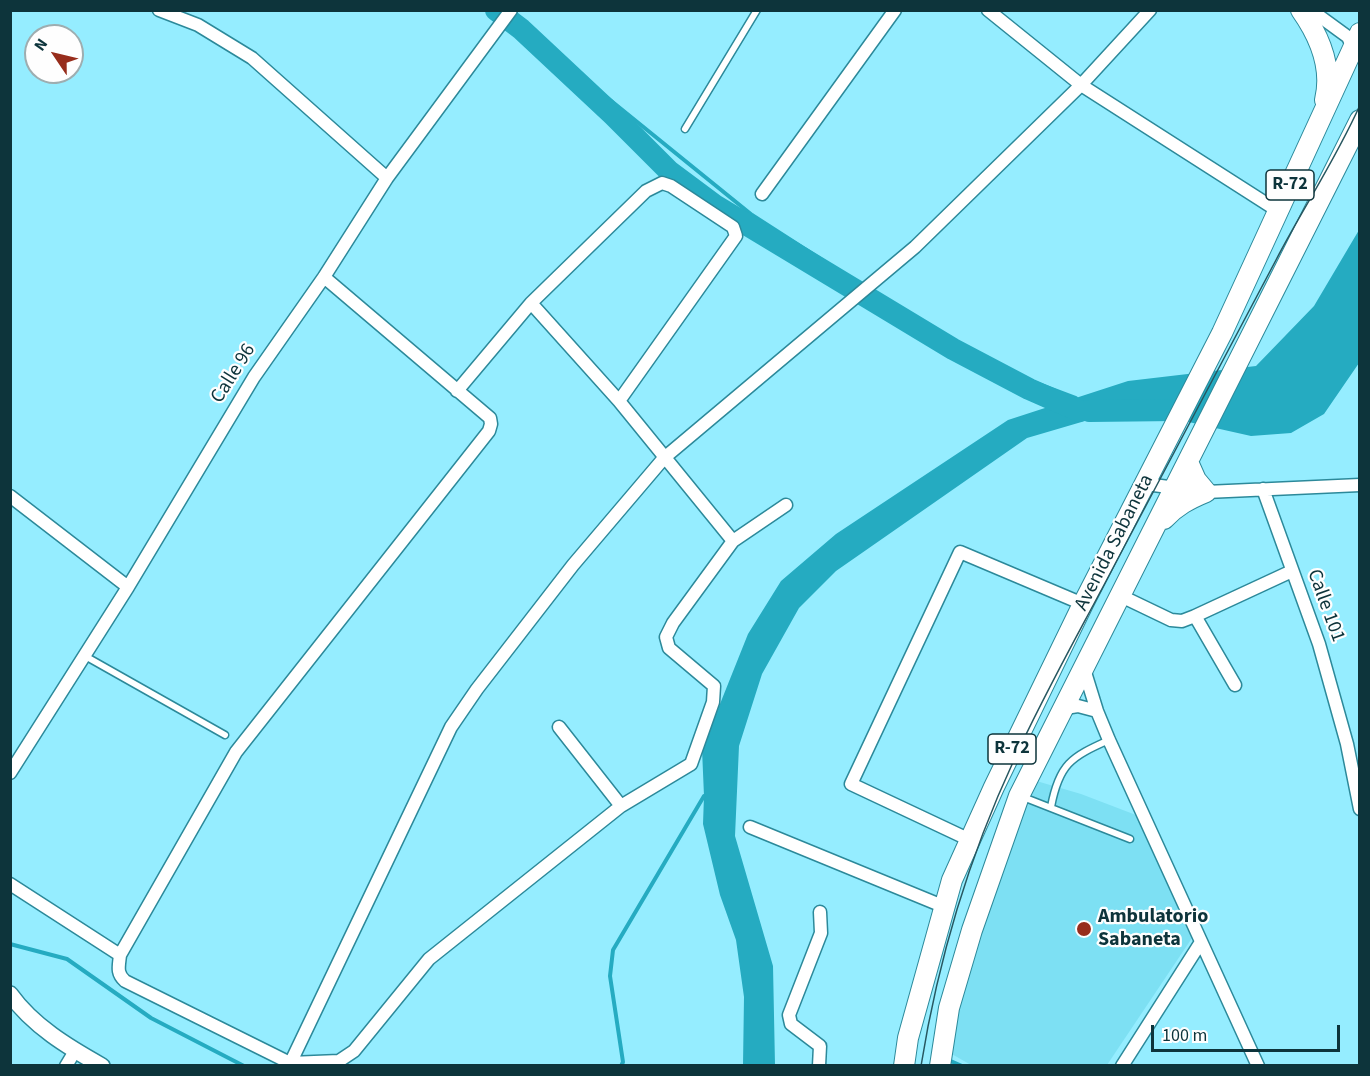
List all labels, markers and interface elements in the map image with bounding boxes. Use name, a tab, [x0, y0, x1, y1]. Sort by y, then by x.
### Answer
north arrow	[24, 24, 84, 84]
text: N	[29, 34, 53, 55]
road number: R-72	[1266, 170, 1314, 200]
street label: Calle 96	[206, 340, 262, 408]
street label: Avenida Sabaneta	[1070, 471, 1160, 615]
street label: Calle 101	[1301, 566, 1349, 646]
road number: R-72	[988, 734, 1036, 764]
place label: Ambulatorio Sabaneta	[1098, 906, 1208, 953]
marker: Ambulatorio Sabaneta	[1075, 920, 1093, 938]
scale bar	[1154, 1013, 1343, 1051]
text: 100 m	[1162, 1023, 1207, 1048]

